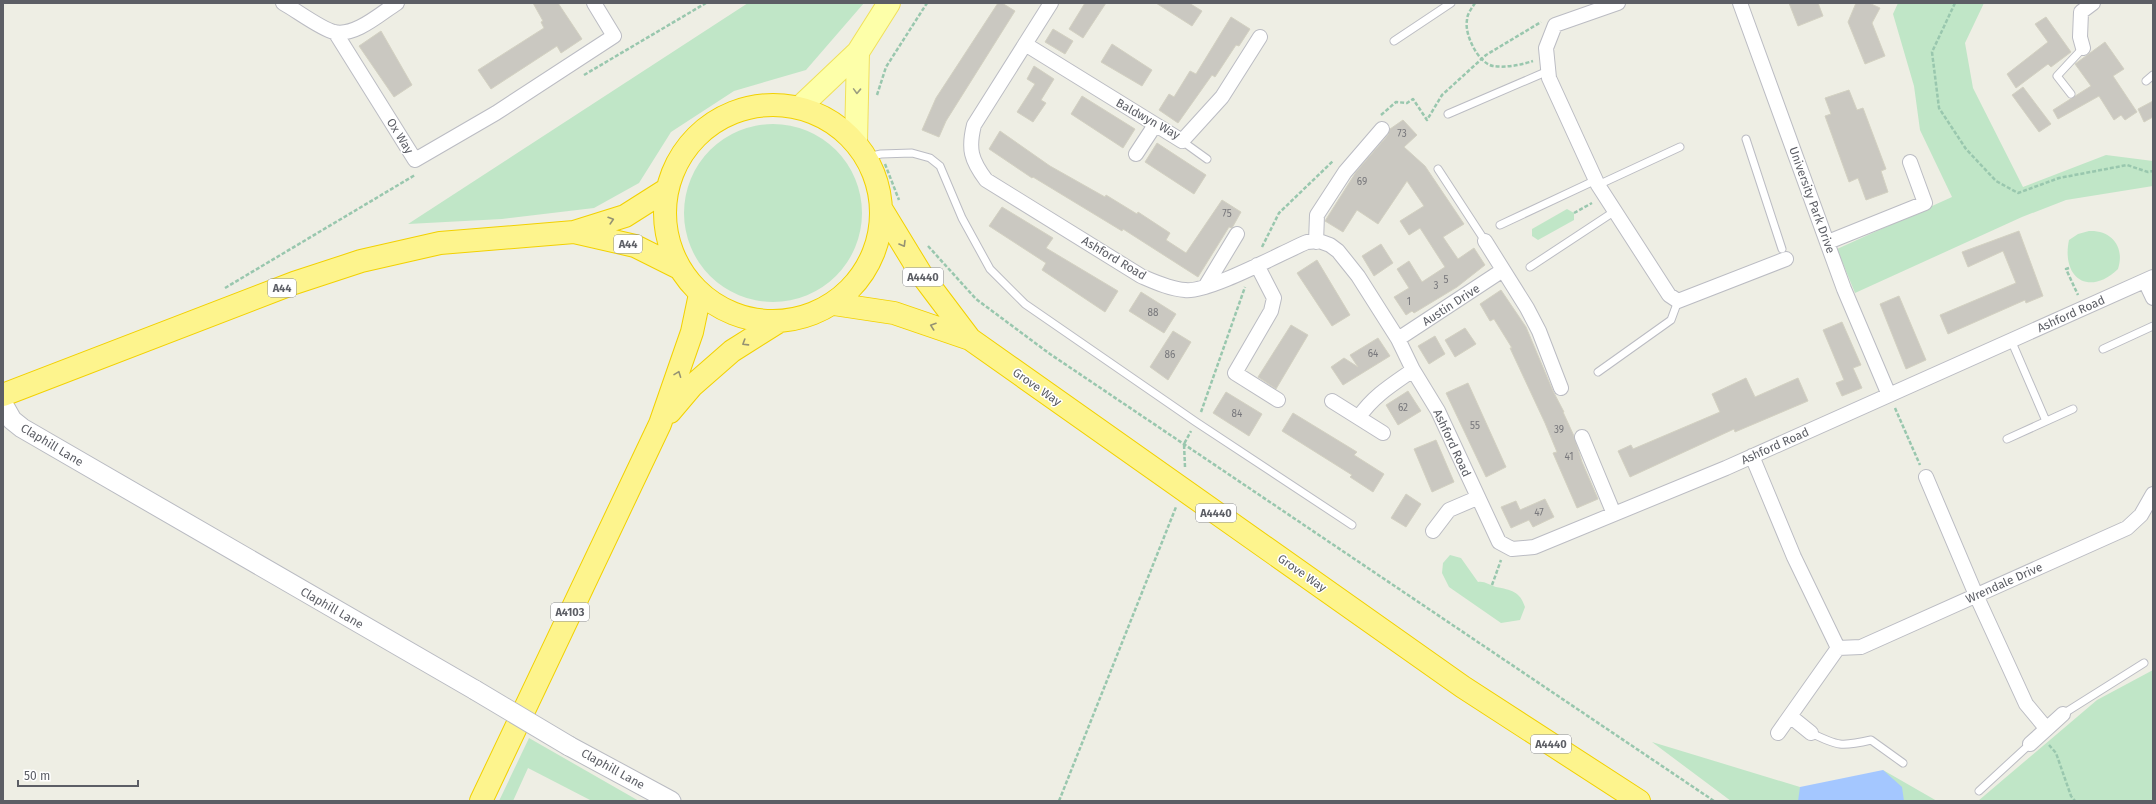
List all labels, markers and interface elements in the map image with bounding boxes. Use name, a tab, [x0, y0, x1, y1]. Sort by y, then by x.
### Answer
one-way arrow	[853, 88, 861, 94]
street label: Baldwyn Way	[1114, 96, 1182, 142]
street label: Ox Way	[384, 116, 416, 156]
house number: 73	[1397, 128, 1407, 140]
street label: University Park Drive	[1786, 145, 1838, 255]
house number: 69	[1357, 176, 1367, 188]
house number: 75	[1222, 208, 1232, 220]
one-way arrow	[608, 216, 615, 225]
street label: Ashford Road	[1079, 233, 1149, 283]
road number: A44	[614, 235, 642, 253]
one-way arrow	[898, 240, 905, 247]
road number: A4440	[903, 268, 943, 286]
house number: 5	[1443, 274, 1449, 286]
road number: A44	[268, 279, 296, 297]
house number: 3	[1434, 280, 1439, 292]
street label: Austin Drive	[1420, 281, 1482, 329]
street label: Ashford Road	[2035, 293, 2107, 335]
house number: 1	[1407, 296, 1411, 308]
house number: 88	[1147, 307, 1159, 319]
one-way arrow	[930, 323, 937, 331]
one-way arrow	[742, 338, 749, 346]
house number: 64	[1368, 348, 1379, 360]
house number: 86	[1165, 349, 1175, 361]
street label: Grove Way	[1010, 365, 1064, 409]
one-way arrow	[674, 371, 682, 378]
house number: 62	[1398, 402, 1408, 414]
street label: Ashford Road	[1430, 407, 1474, 479]
house number: 84	[1232, 408, 1243, 420]
house number: 55	[1470, 420, 1480, 432]
street label: Claphill Lane	[18, 421, 86, 469]
house number: 39	[1554, 424, 1564, 436]
street label: Ashford Road	[1739, 425, 1811, 467]
house number: 41	[1564, 451, 1574, 463]
road number: A4440	[1196, 504, 1236, 522]
house number: 47	[1534, 507, 1544, 519]
street label: Grove Way	[1275, 551, 1329, 595]
street label: Wrendale Drive	[1963, 560, 2045, 606]
street label: Claphill Lane	[298, 584, 366, 632]
road number: A4103	[551, 603, 589, 621]
road number: A4440	[1531, 735, 1571, 753]
street label: Claphill Lane	[579, 746, 647, 792]
scale bar	[18, 762, 138, 788]
text: 50 m	[24, 769, 50, 783]

